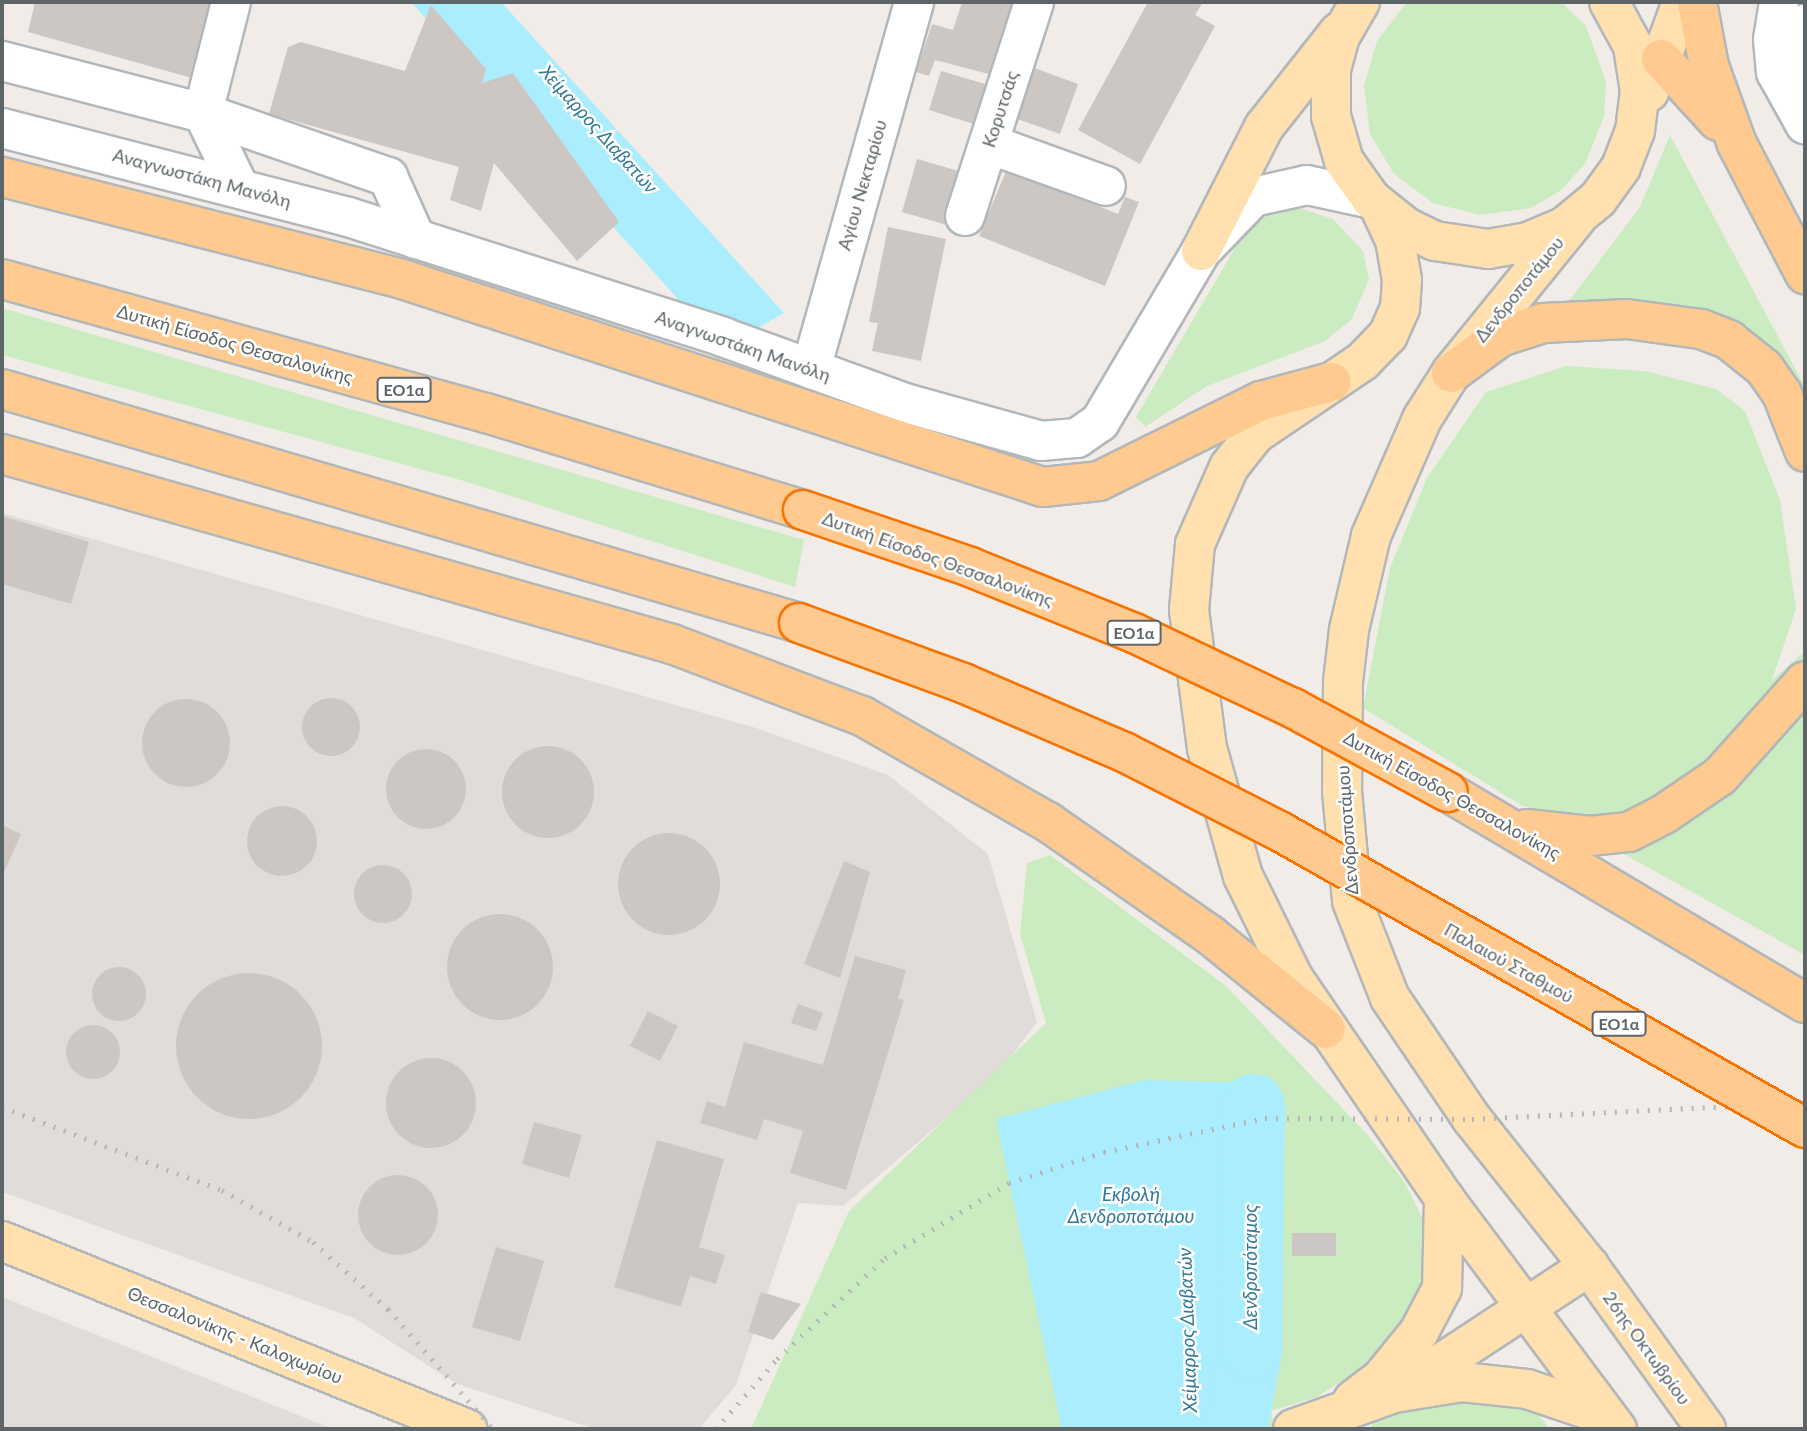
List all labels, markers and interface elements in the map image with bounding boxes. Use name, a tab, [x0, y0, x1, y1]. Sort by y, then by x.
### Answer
water label: Χείμαρρος Διαβατών	[535, 60, 663, 198]
street label: Κορυτσάς	[977, 68, 1023, 150]
street label: Αγίου Νεκταρίου	[833, 117, 891, 253]
street label: Αναγνωστάκη Μανόλη	[111, 144, 293, 212]
street label: Δενδροποτάμου	[1470, 232, 1568, 346]
street label: Δυτική Είσοδος Θεσσαλονίκης	[115, 300, 355, 388]
street label: Αναγνωστάκη Μανόλη	[653, 306, 833, 386]
road number: ΕΟ1α	[376, 378, 432, 402]
street label: Δυτική Είσοδος Θεσσαλονίκης	[820, 507, 1056, 611]
road number: ΕΟ1α	[1106, 620, 1162, 646]
street label: Δυτική Είσοδος Θεσσαλονίκης	[1340, 726, 1564, 864]
street label: Δενδροποτάμου	[1332, 765, 1362, 895]
street label: Παλαιού Σταθμού	[1441, 919, 1577, 1007]
road number: ΕΟ1α	[1591, 1012, 1647, 1036]
water label: Εκβολή Δενδροποτάμου	[1068, 1183, 1194, 1227]
water label: Δενδροπόταμος	[1239, 1204, 1261, 1330]
water label: Χείμαρρος Διαβατών	[1173, 1247, 1201, 1413]
street label: Θεσσαλονίκης - Καλοχωρίου	[124, 1282, 346, 1388]
street label: 26ης Οκτωβρίου	[1599, 1287, 1695, 1409]

